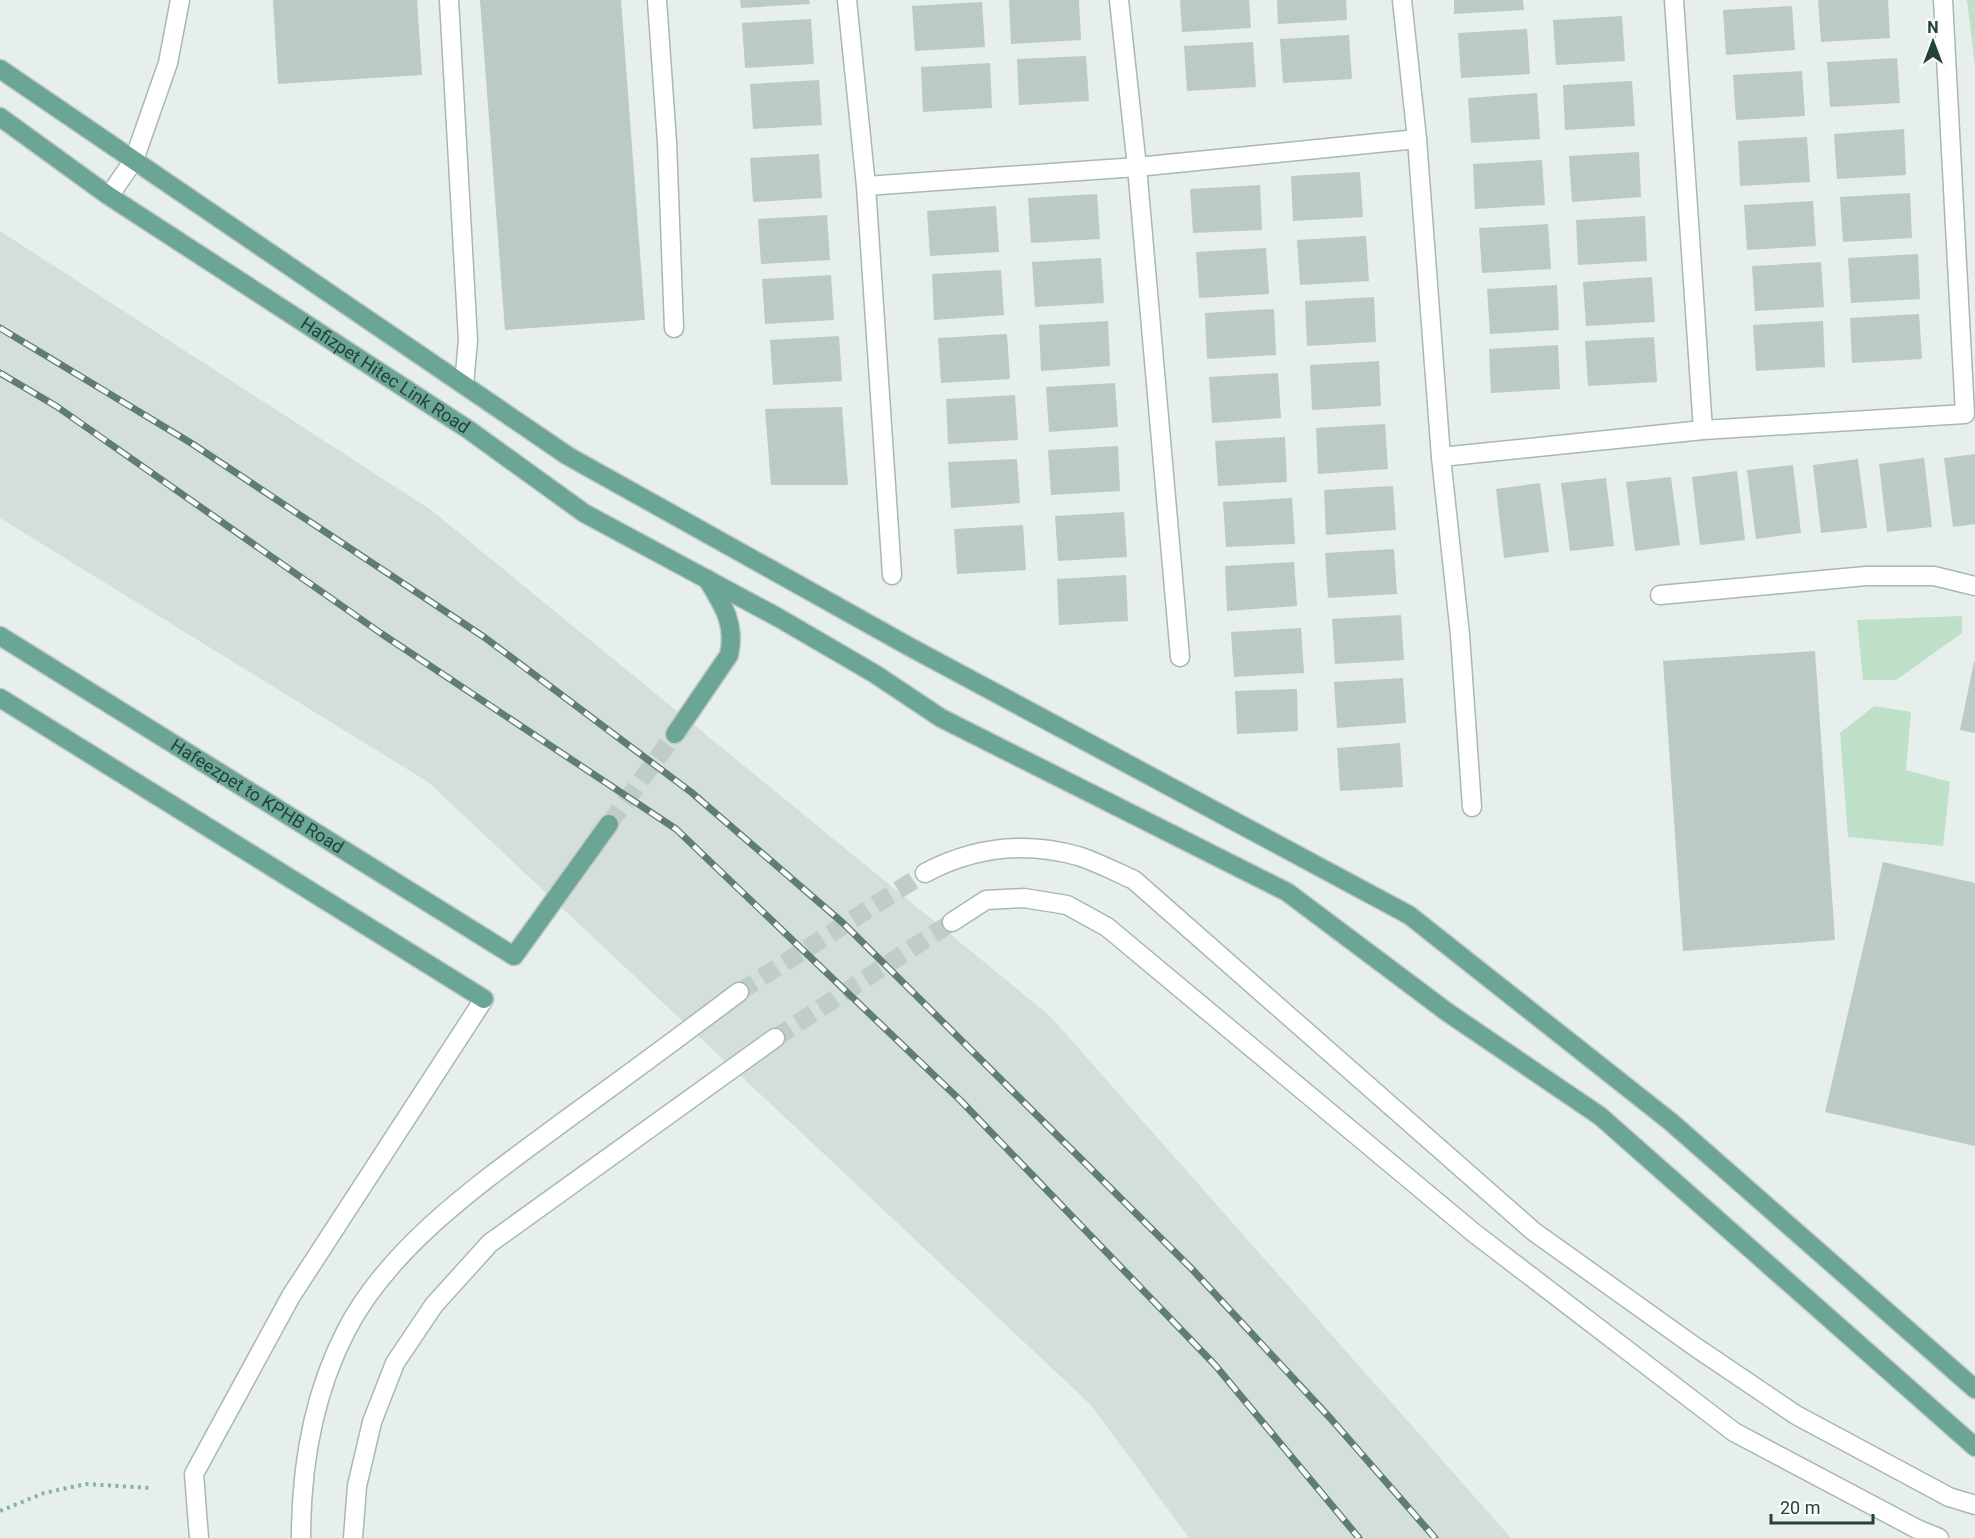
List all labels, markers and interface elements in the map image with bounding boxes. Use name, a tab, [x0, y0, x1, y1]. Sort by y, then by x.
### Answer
north arrow	[1903, 12, 1963, 72]
text: N	[1927, 18, 1939, 37]
street label: Hafizpet Hitec Link Road	[297, 313, 474, 438]
street label: Hafeezpet to KPHB Road	[167, 734, 348, 857]
scale bar	[1771, 1487, 1873, 1525]
text: 20 m	[1780, 1497, 1820, 1518]

